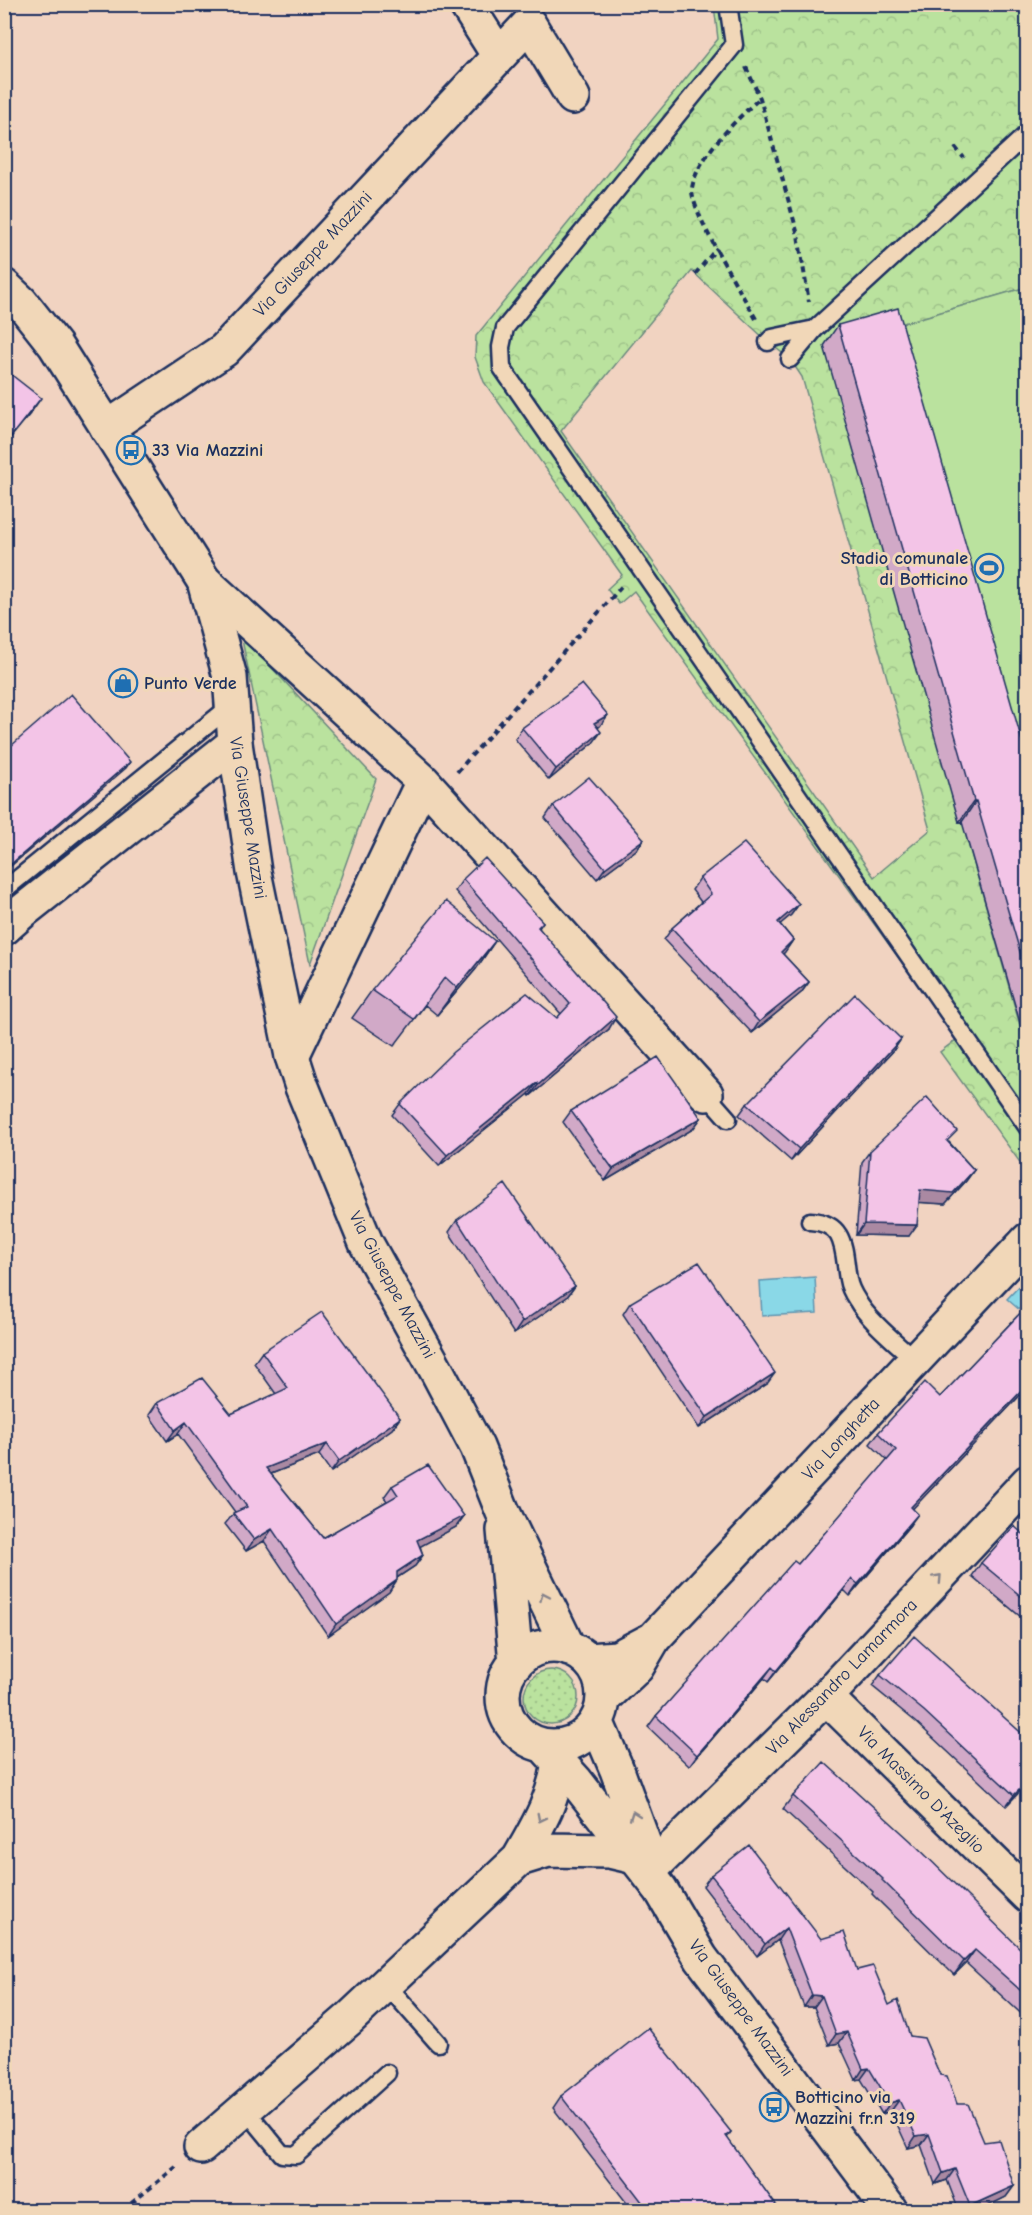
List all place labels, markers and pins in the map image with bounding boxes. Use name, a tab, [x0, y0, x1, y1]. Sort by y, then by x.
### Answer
bus stop icon: 33 Via Mazzini	[115, 434, 147, 466]
place label: 33 Via Mazzini	[152, 440, 263, 461]
place label: Stadio comunale di Botticino	[841, 548, 968, 590]
sports icon: Stadio comunale di Botticino	[973, 552, 1005, 584]
shop icon: Punto Verde	[107, 667, 139, 699]
place label: Punto Verde	[144, 673, 237, 694]
place label: Botticino via Mazzini fr.n 319	[795, 2087, 915, 2129]
bus stop icon: Botticino via Mazzini fr.n 319	[758, 2091, 790, 2123]

